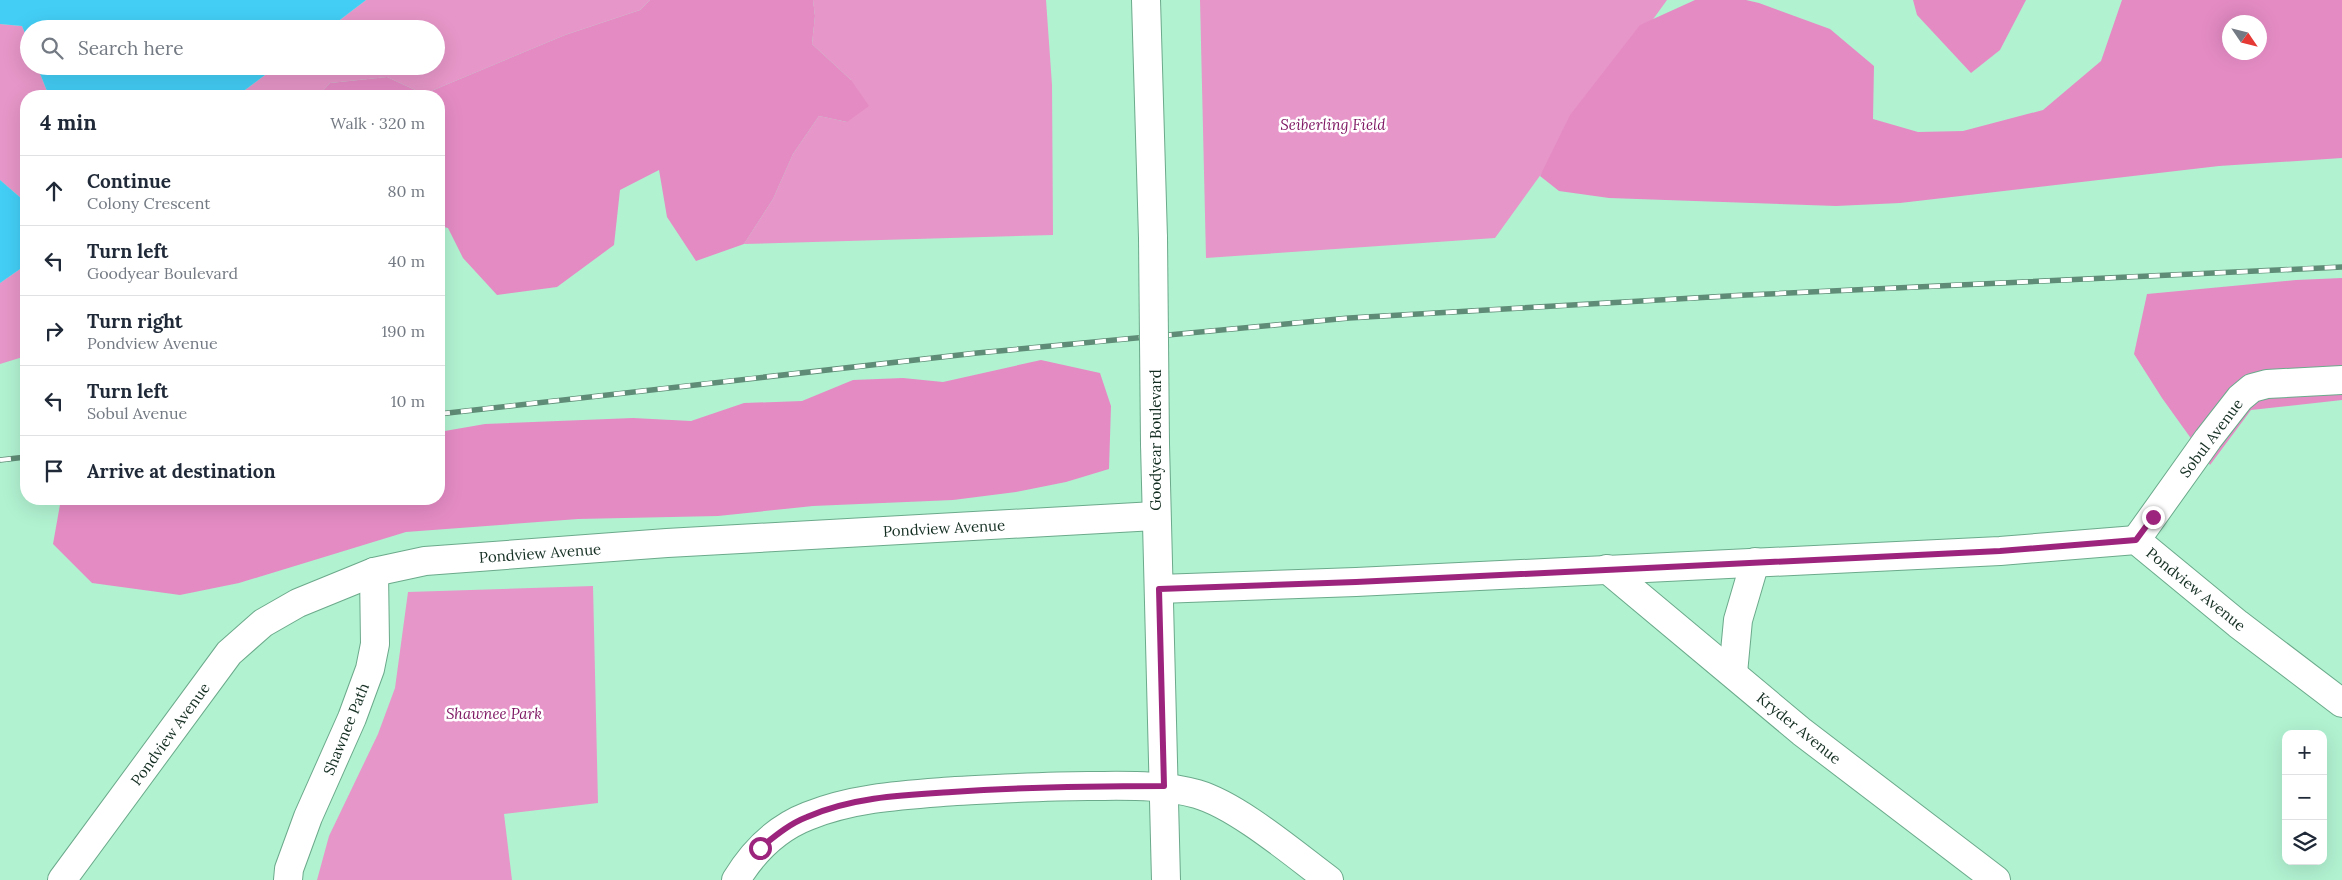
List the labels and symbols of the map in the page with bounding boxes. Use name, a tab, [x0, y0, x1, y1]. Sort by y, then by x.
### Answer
north arrow	[2222, 15, 2267, 60]
park label: Seiberling Field	[1280, 115, 1386, 134]
street label: Goodyear Boulevard	[1146, 369, 1165, 511]
street label: Sobul Avenue	[2175, 395, 2247, 481]
route end	[2142, 506, 2165, 529]
street label: Pondview Avenue	[882, 515, 1006, 541]
street label: Pondview Avenue	[478, 539, 602, 567]
street label: Pondview Avenue	[2142, 543, 2250, 635]
street label: Pondview Avenue	[126, 679, 214, 789]
street label: Shawnee Path	[319, 680, 373, 778]
street label: Kryder Avenue	[1753, 688, 1845, 768]
park label: Shawnee Park	[446, 704, 542, 723]
route start	[749, 837, 772, 860]

